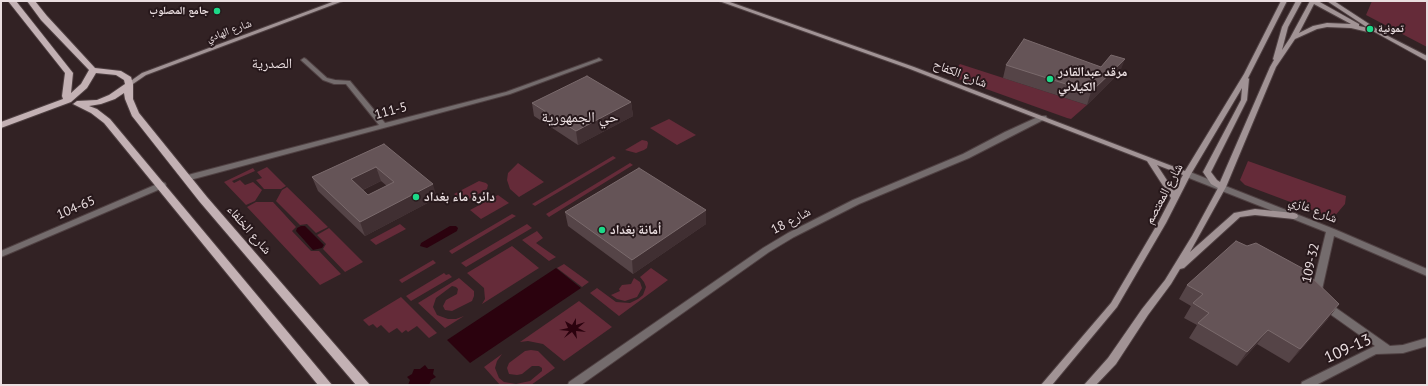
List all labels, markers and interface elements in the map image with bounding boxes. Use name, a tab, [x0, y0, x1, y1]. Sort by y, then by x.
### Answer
place label: جامع المصلوب	[149, 4, 209, 18]
marker: جامع المصلوب	[212, 6, 222, 16]
street label: شارع الهادي	[205, 17, 253, 45]
place label: تمونية	[1378, 22, 1404, 36]
marker: تمونية	[1365, 24, 1375, 34]
district label: الصدرية	[252, 56, 292, 72]
street label: شارع الكفاح	[931, 57, 989, 91]
place label: مرقد عبدالقادر الكيلاني	[1058, 64, 1127, 95]
marker: مرقد عبدالقادر الكيلاني	[1045, 74, 1055, 84]
street label: 111-5	[373, 99, 409, 123]
district label: حي الجمهورية	[541, 109, 619, 127]
street label: شارع المعتصم	[1142, 161, 1186, 227]
place label: دائرة ماء بغداد	[424, 189, 495, 205]
marker: دائرة ماء بغداد	[411, 192, 421, 202]
street label: 104-65	[54, 193, 98, 223]
street label: شارع غازي	[1286, 193, 1340, 227]
street label: شارع الخلفاء	[223, 202, 275, 258]
street label: شارع 18	[769, 204, 813, 238]
place label: أمانة بغداد	[610, 222, 662, 238]
marker: أمانة بغداد	[597, 225, 607, 235]
street label: 109-32	[1299, 242, 1323, 284]
street label: 109-13	[1322, 330, 1374, 368]

